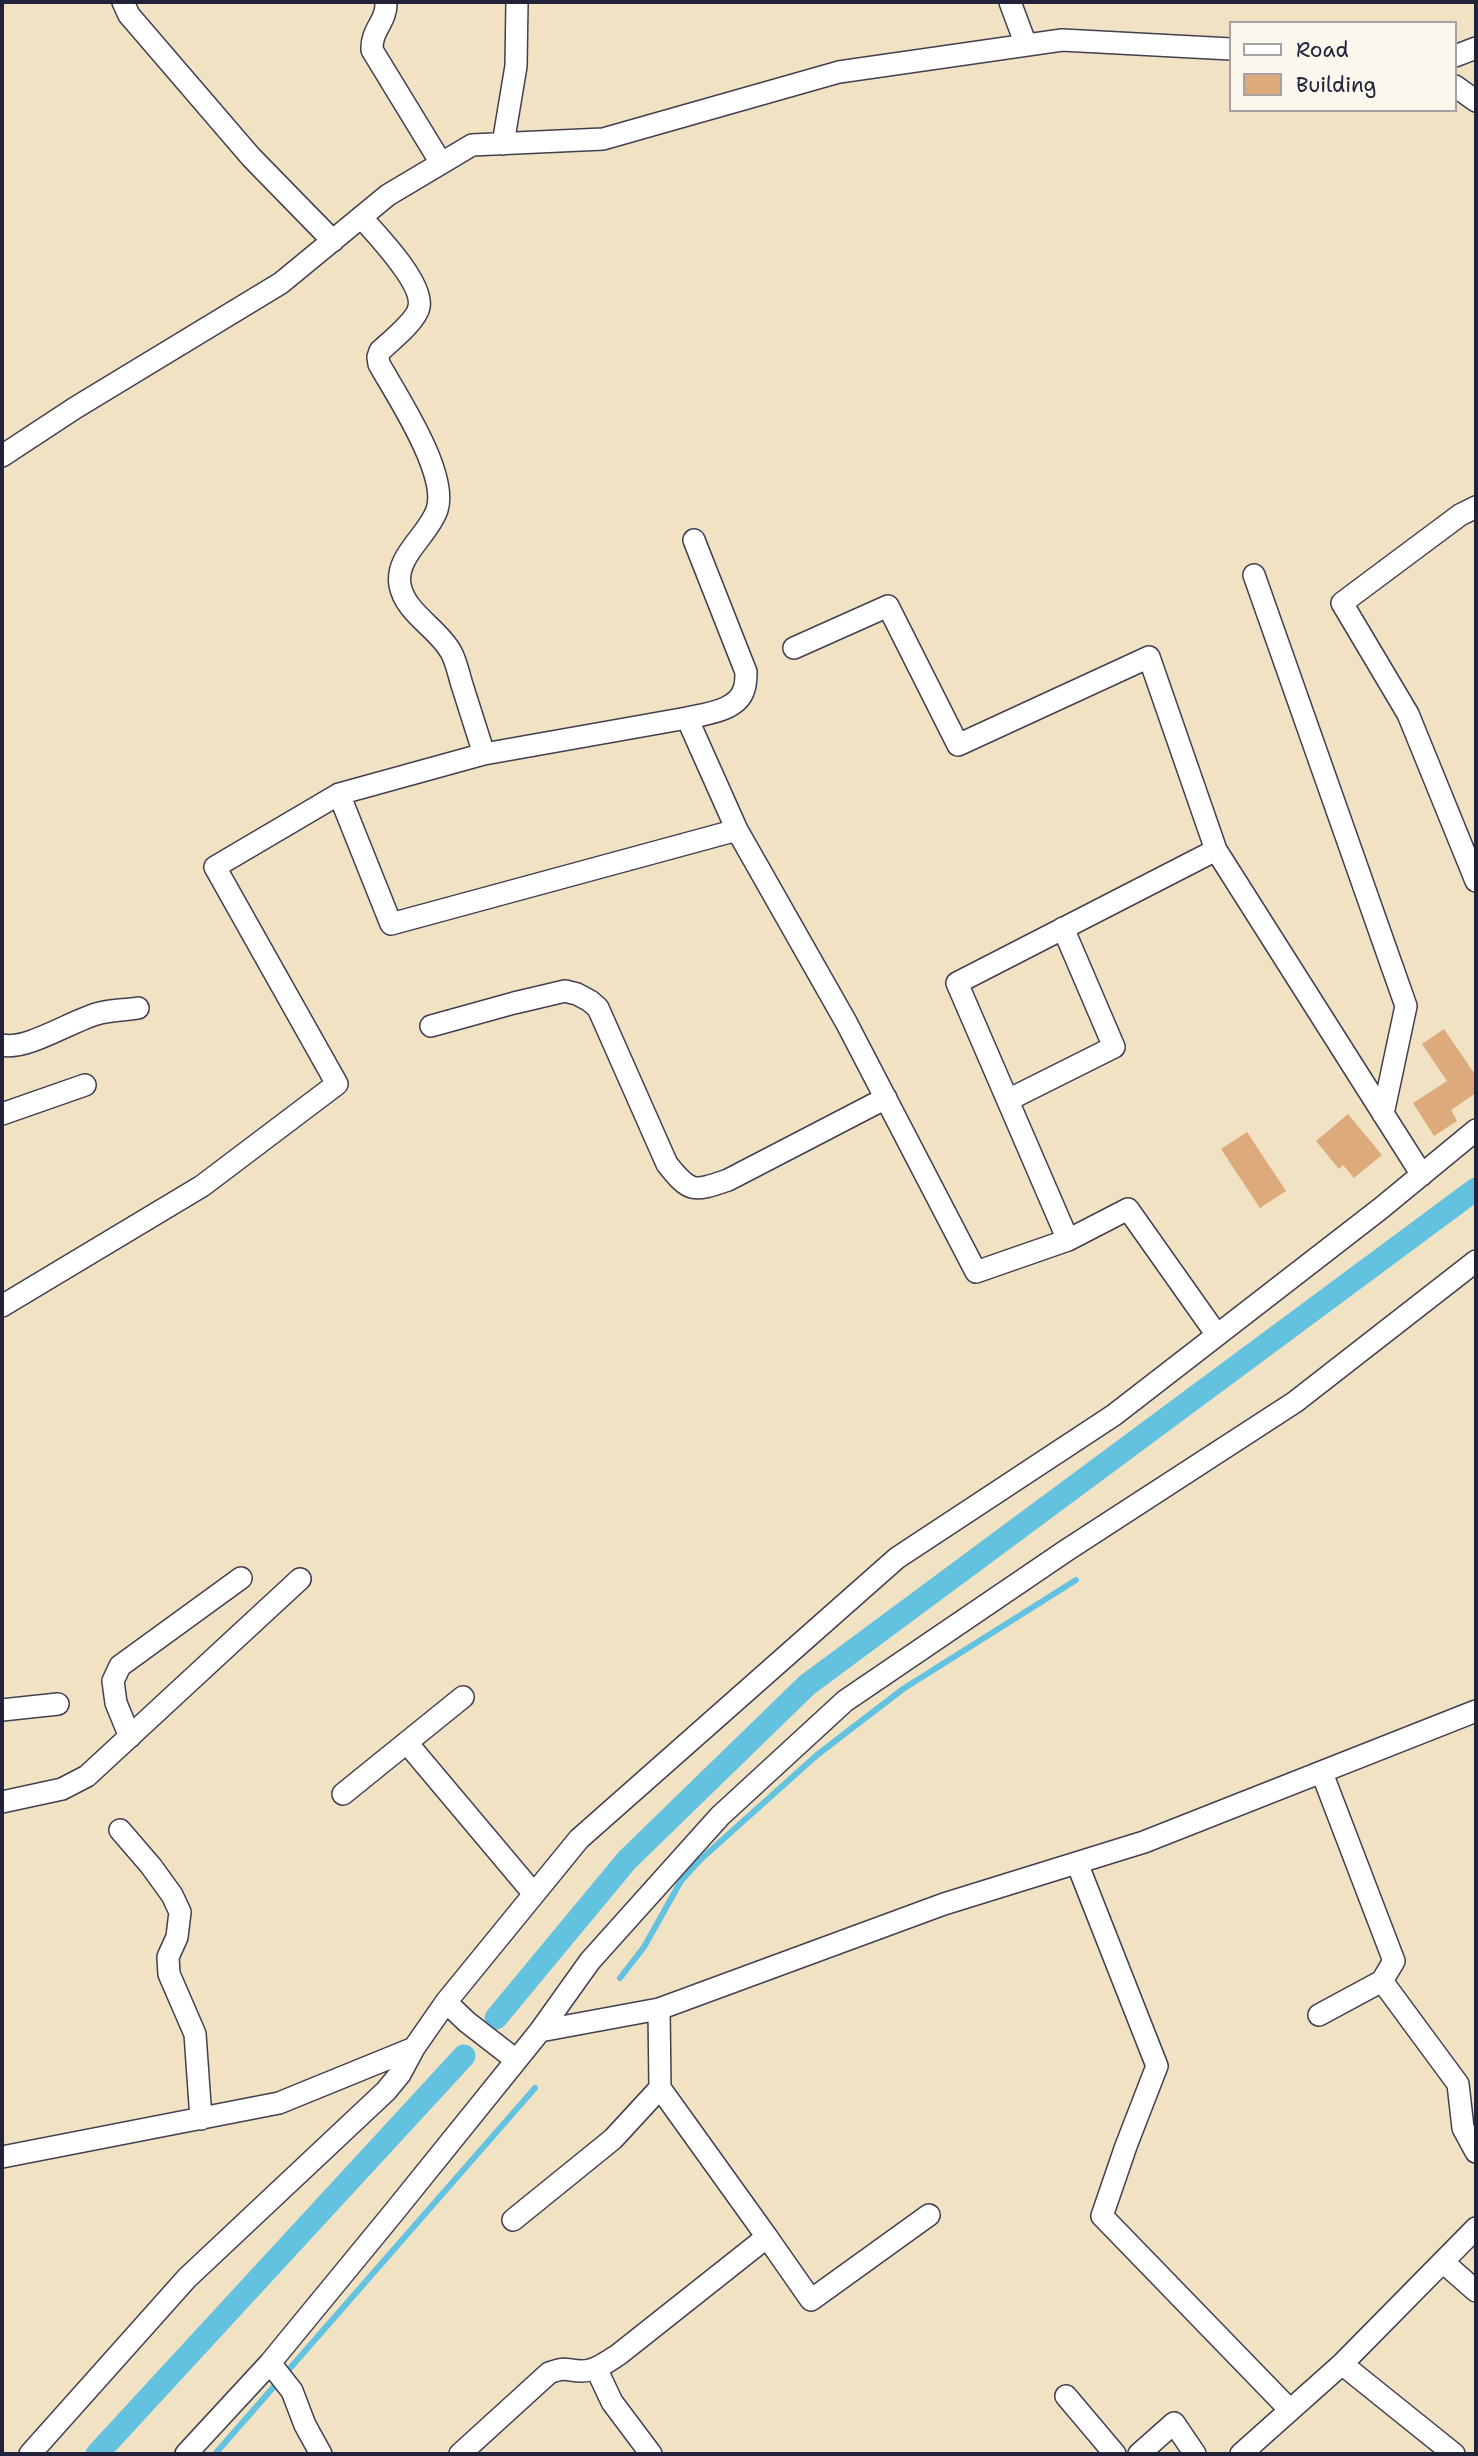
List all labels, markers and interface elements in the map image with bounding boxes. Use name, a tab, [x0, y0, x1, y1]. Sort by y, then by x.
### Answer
legend	[1230, 21, 1457, 112]
text: Road	[1296, 36, 1349, 64]
text: Building	[1296, 71, 1376, 99]

